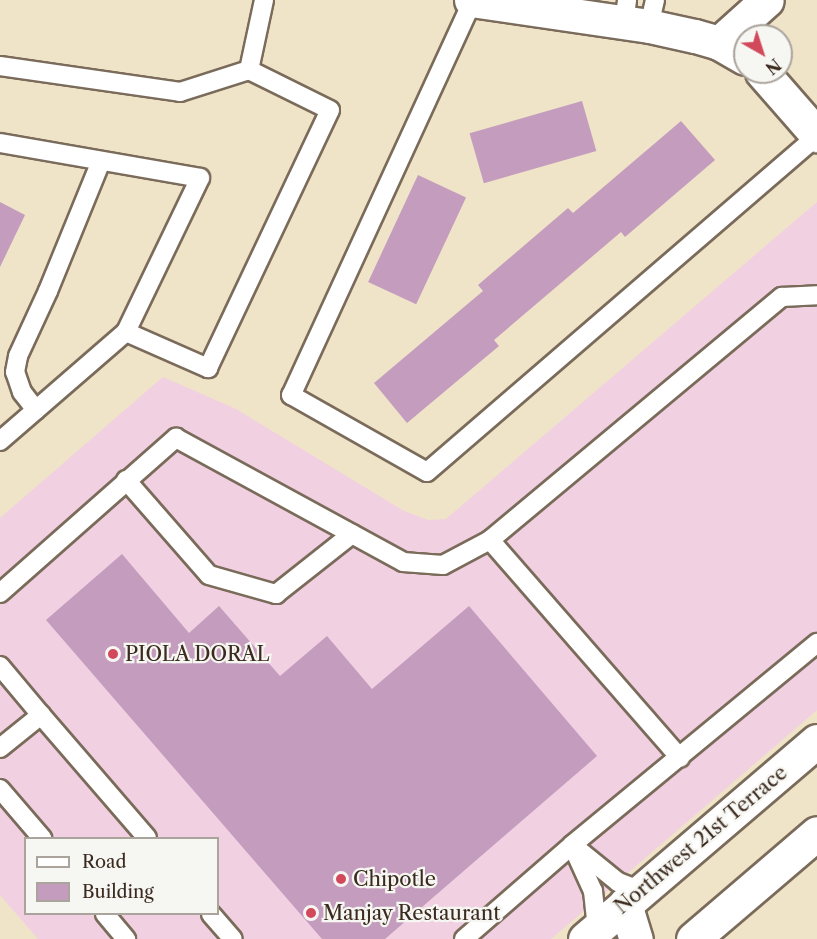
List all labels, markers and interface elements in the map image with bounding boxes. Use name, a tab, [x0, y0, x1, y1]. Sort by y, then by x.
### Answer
north arrow	[733, 24, 793, 84]
text: N	[761, 54, 785, 79]
place label: PIOLA DORAL	[125, 642, 270, 666]
marker: PIOLA DORAL	[106, 647, 120, 661]
street label: Northwest 21st Terrace	[610, 761, 792, 919]
legend	[24, 837, 219, 915]
text: Road	[82, 851, 127, 873]
place label: Chipotle	[353, 867, 436, 891]
marker: Chipotle	[334, 872, 348, 886]
text: Building	[82, 881, 154, 903]
place label: Manjay Restaurant	[323, 901, 501, 925]
marker: Manjay Restaurant	[304, 906, 318, 920]

